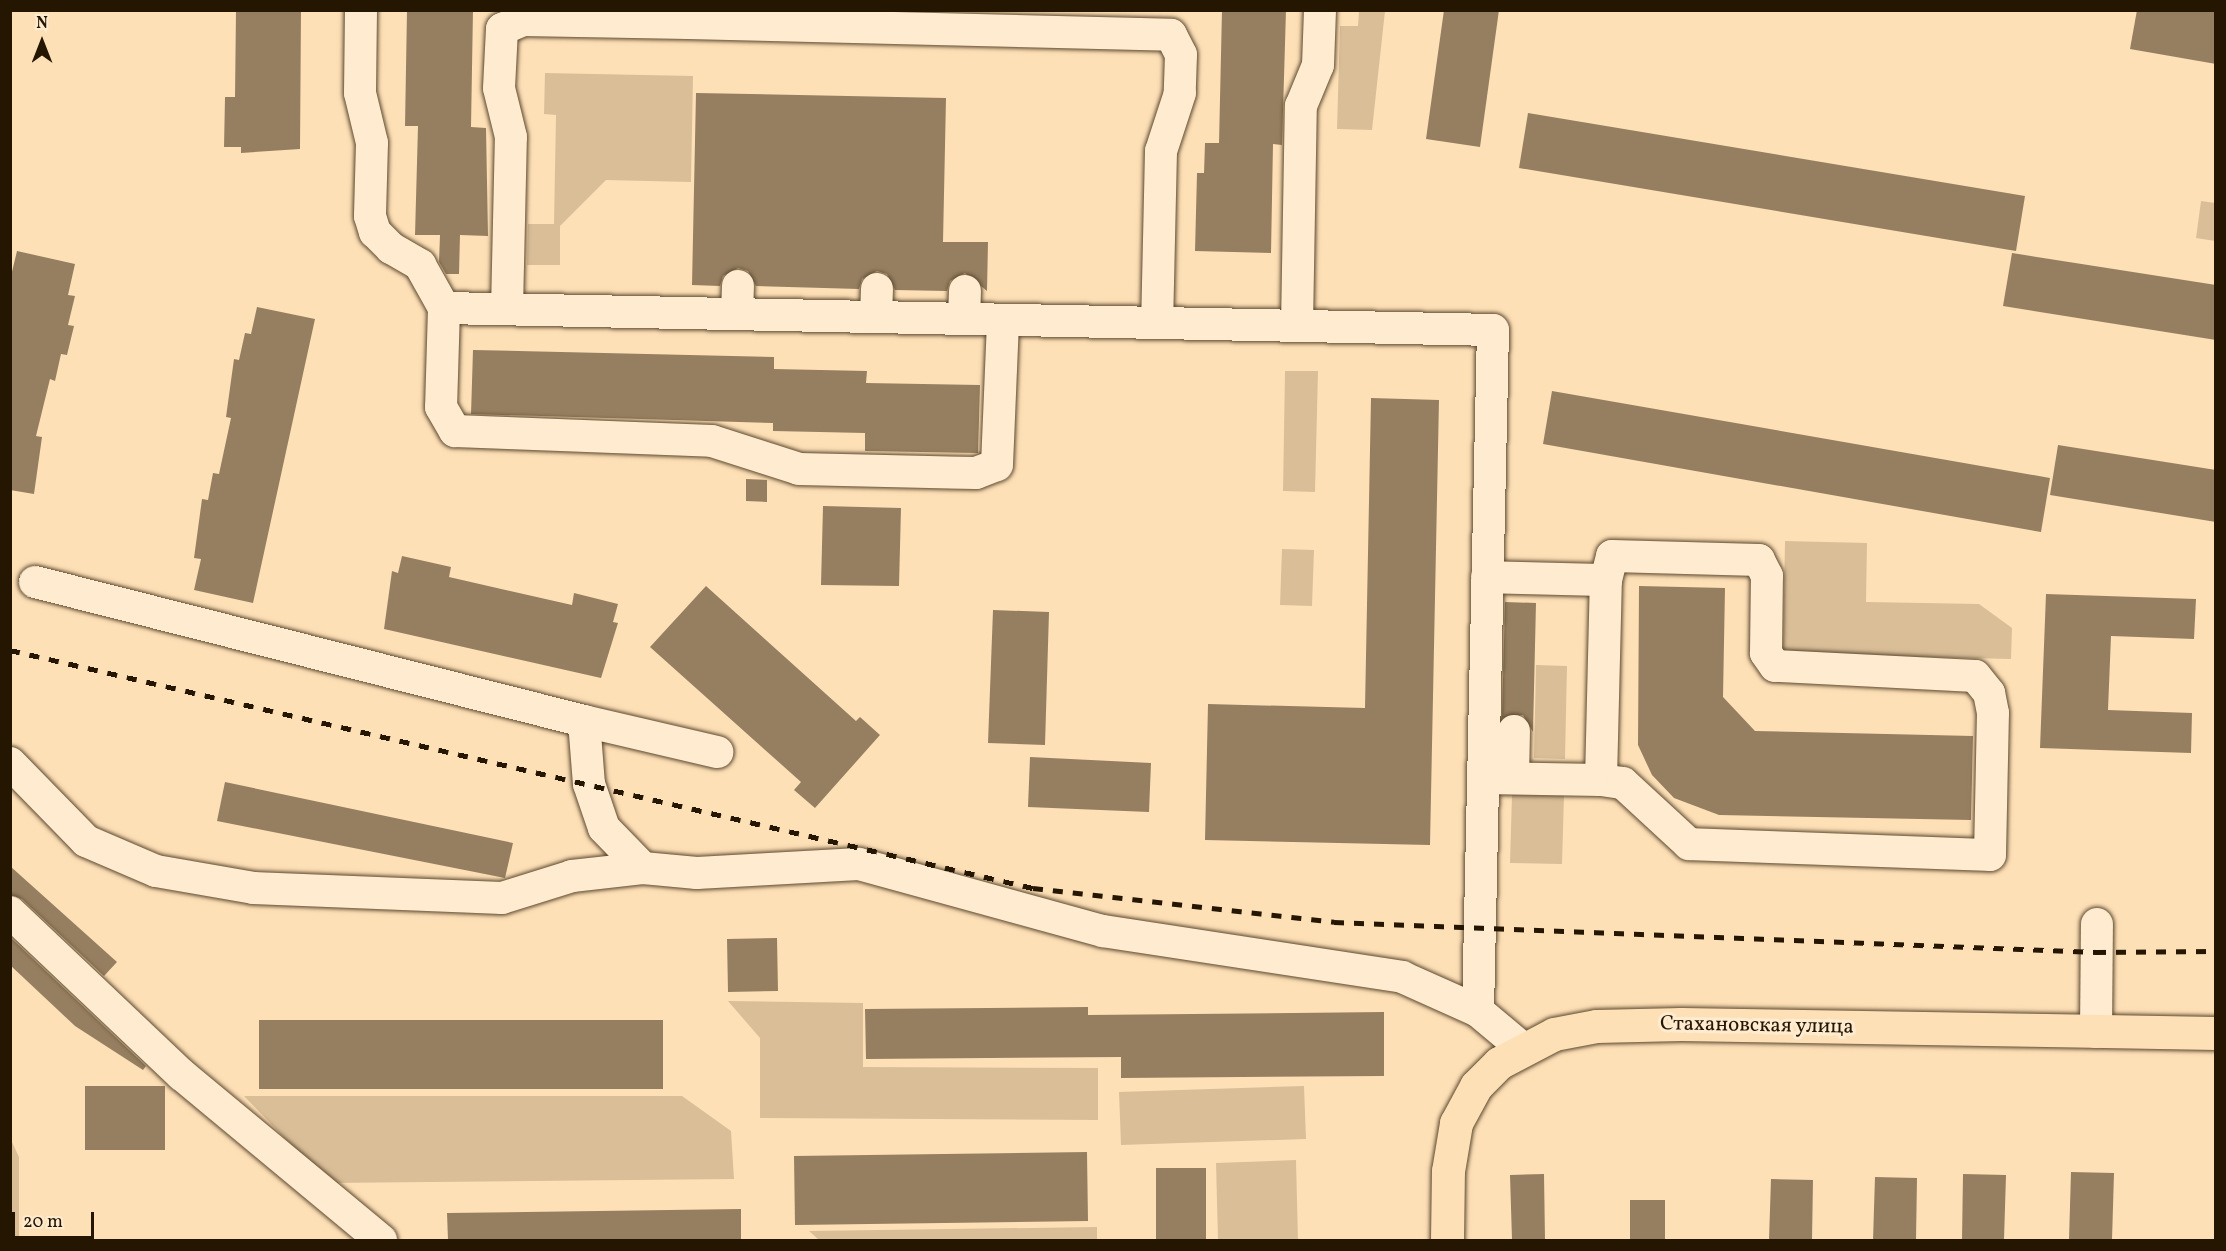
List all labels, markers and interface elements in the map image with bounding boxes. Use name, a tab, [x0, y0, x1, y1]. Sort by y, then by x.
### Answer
north arrow	[12, 12, 72, 72]
text: N	[36, 13, 48, 35]
street label: Стахановская улица	[1660, 1012, 1854, 1040]
scale bar	[15, 1200, 98, 1238]
text: 20 m	[23, 1210, 63, 1235]

